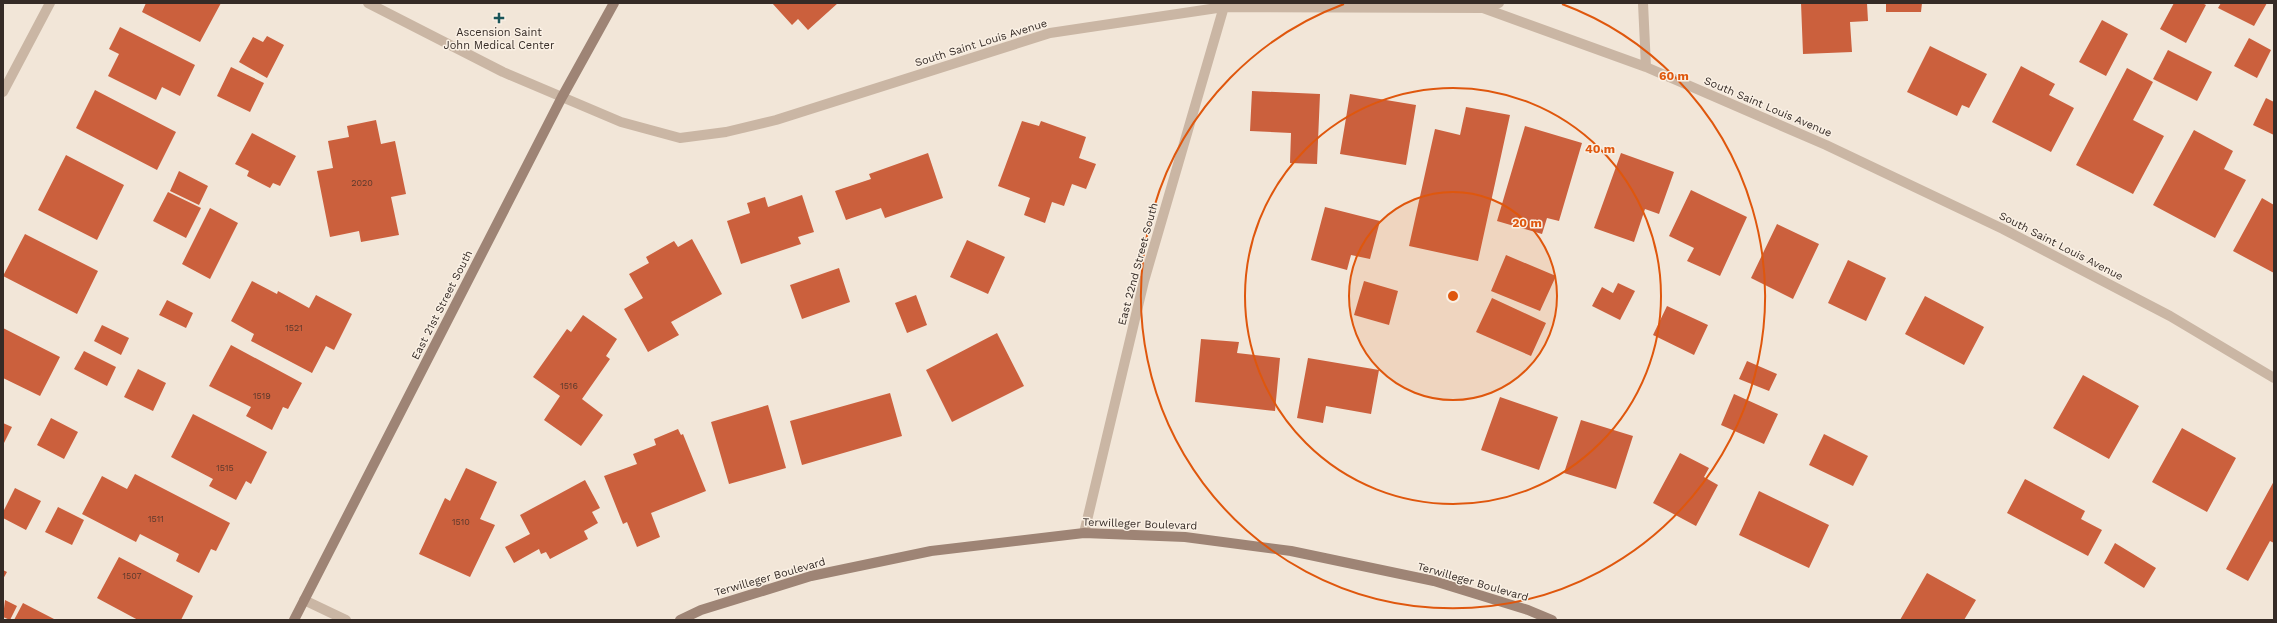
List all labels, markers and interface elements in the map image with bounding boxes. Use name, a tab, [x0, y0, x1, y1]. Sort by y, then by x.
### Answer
marker: Ascension Saint John Medical Center	[493, 12, 505, 24]
street label: South Saint Louis Avenue	[913, 17, 1049, 69]
place label: Ascension Saint John Medical Center	[444, 26, 555, 52]
text: 60 m	[1659, 69, 1689, 83]
street label: South Saint Louis Avenue	[1702, 74, 1834, 140]
text: 40 m	[1585, 142, 1615, 156]
house number: 2020	[351, 178, 373, 188]
street label: East 22nd Street South	[1115, 201, 1161, 327]
street label: South Saint Louis Avenue	[1997, 209, 2125, 283]
text: 20 m	[1512, 216, 1542, 230]
street label: East 21st Street South	[409, 248, 475, 362]
centre of rings	[1446, 289, 1460, 303]
house number: 1521	[285, 323, 303, 333]
house number: 1516	[560, 381, 578, 391]
house number: 1519	[253, 391, 271, 401]
house number: 1515	[216, 463, 234, 473]
house number: 1511	[148, 514, 164, 524]
street label: Terwilleger Boulevard	[1082, 516, 1198, 532]
house number: 1510	[452, 517, 470, 527]
street label: Terwilleger Boulevard	[713, 555, 827, 599]
street label: Terwilleger Boulevard	[1416, 560, 1530, 604]
house number: 1507	[122, 571, 142, 581]

